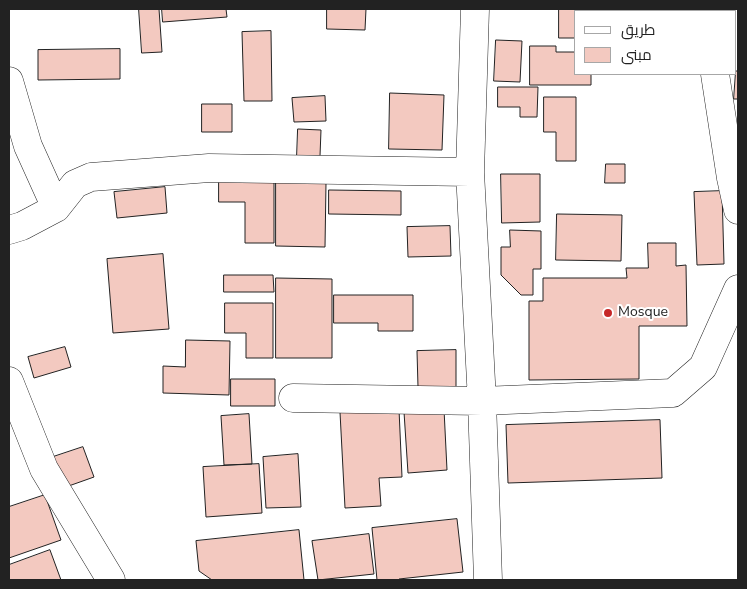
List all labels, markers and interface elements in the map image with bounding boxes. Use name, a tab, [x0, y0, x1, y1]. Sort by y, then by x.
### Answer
legend	[574, 10, 737, 75]
text: طريق	[621, 20, 655, 40]
text: مبنى	[621, 45, 652, 65]
place label: Mosque	[618, 305, 668, 321]
marker: Mosque	[602, 307, 614, 319]

